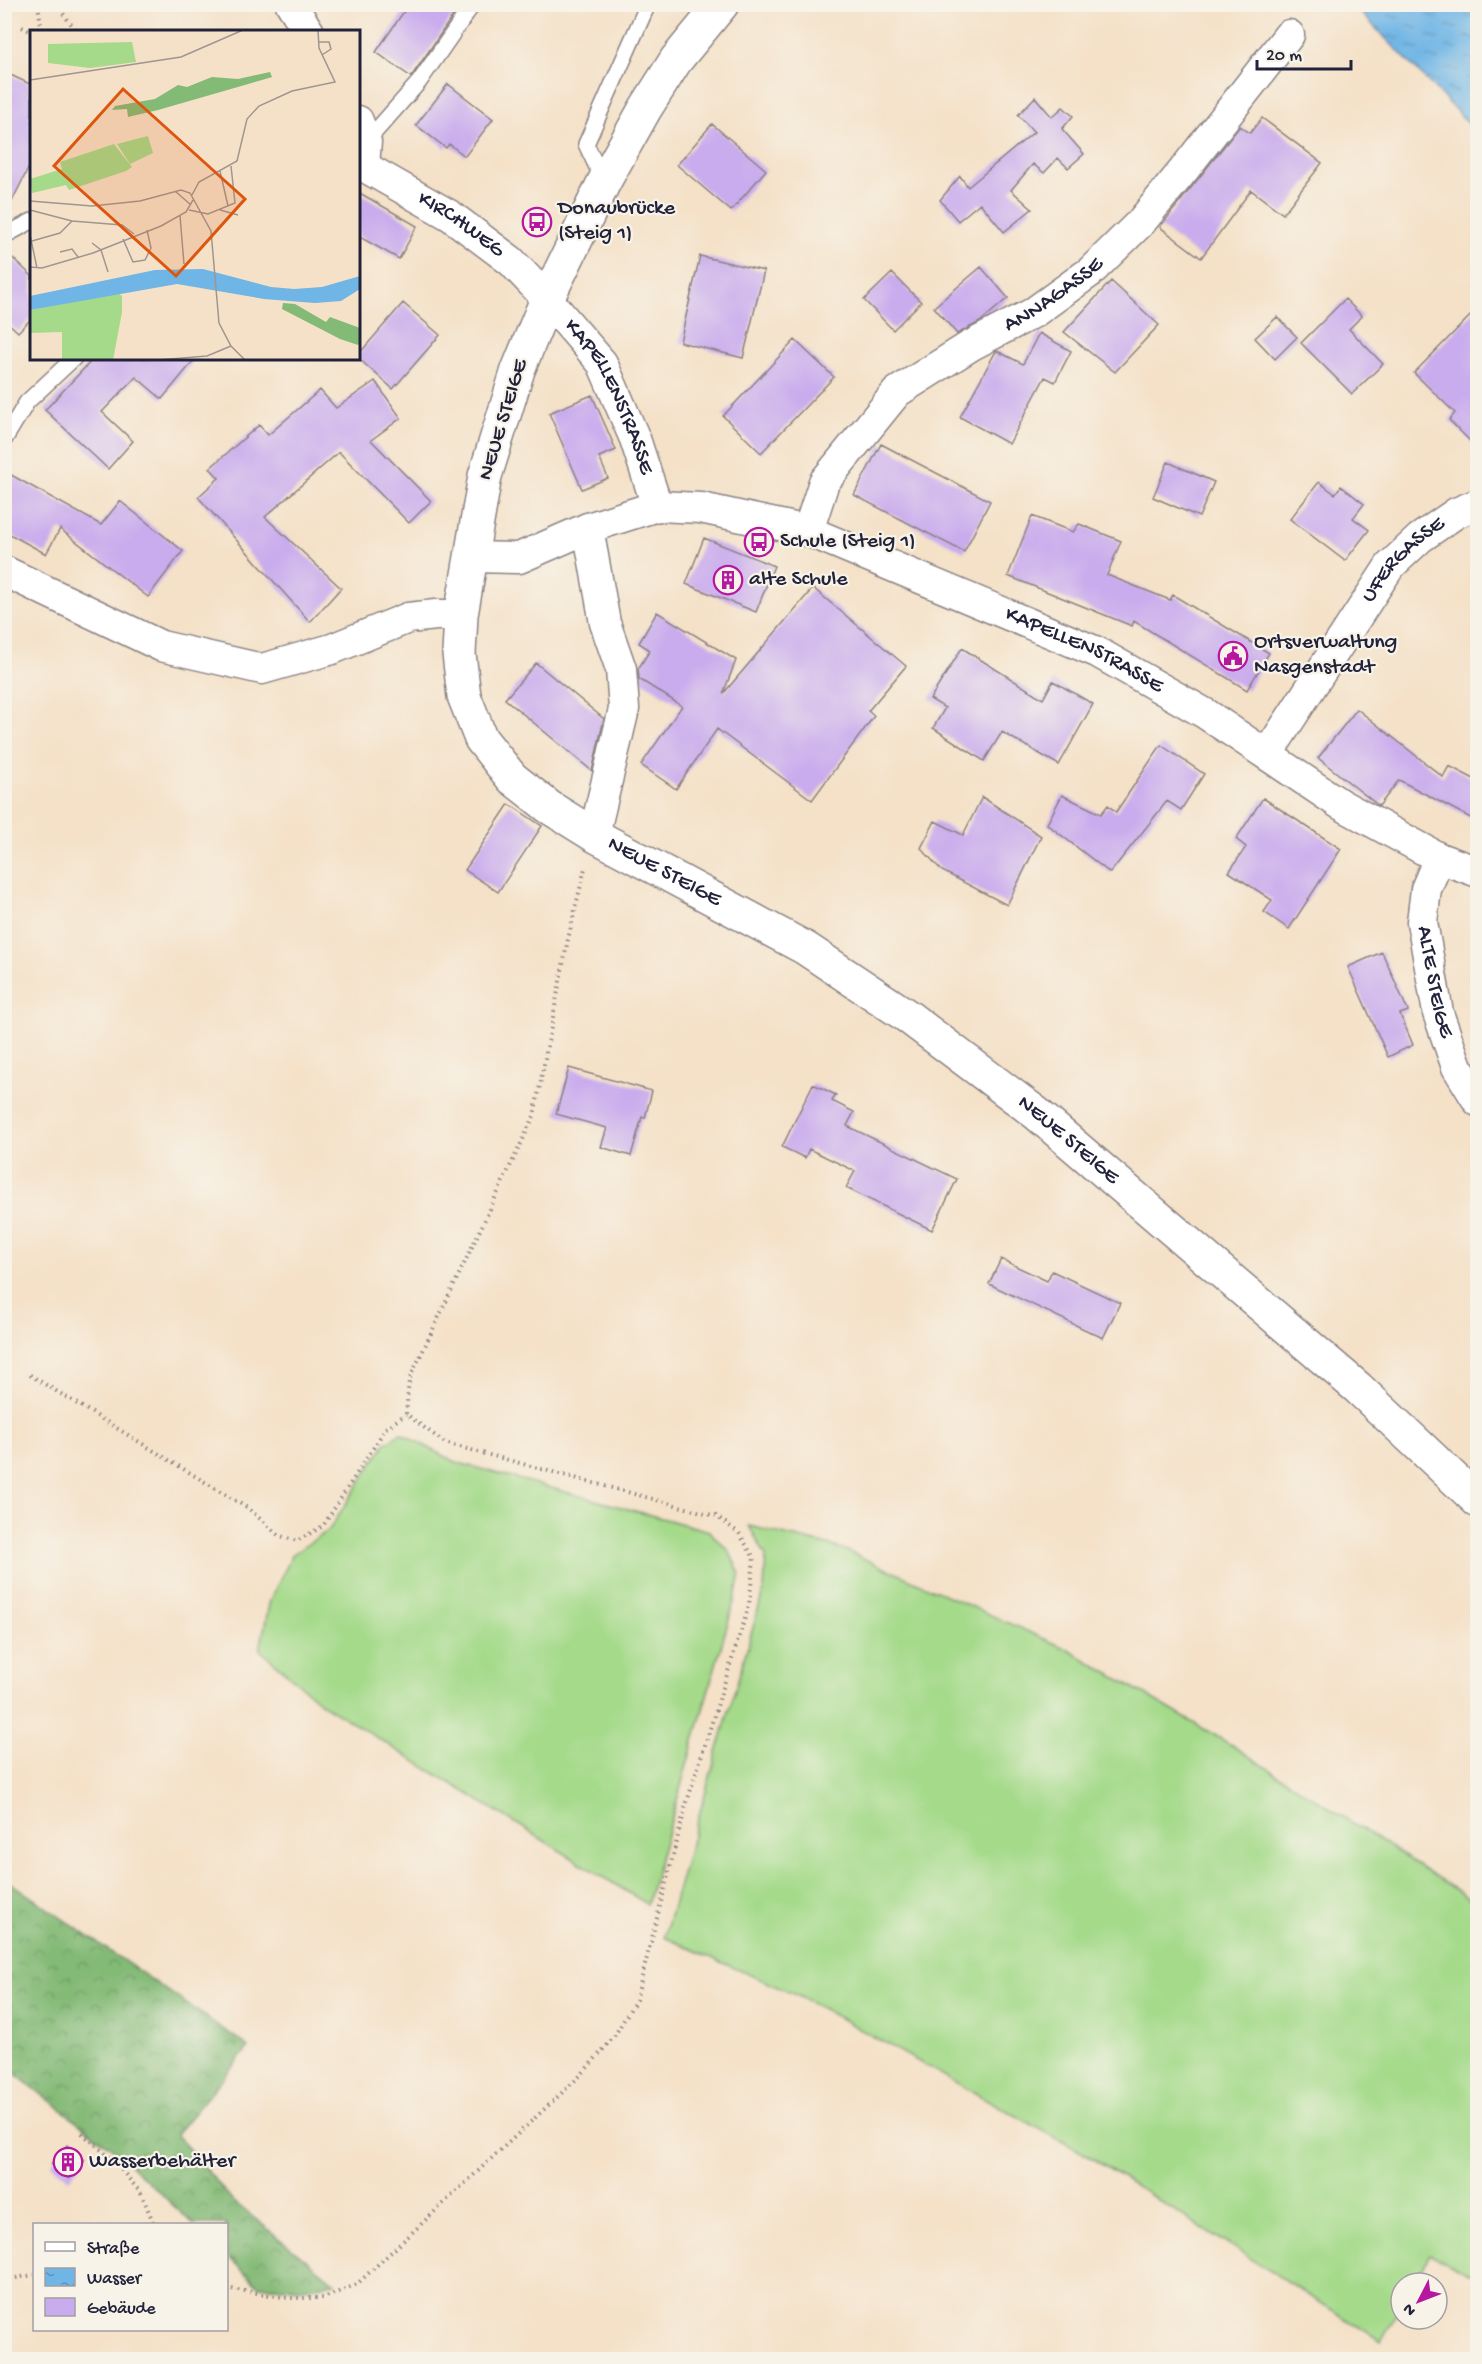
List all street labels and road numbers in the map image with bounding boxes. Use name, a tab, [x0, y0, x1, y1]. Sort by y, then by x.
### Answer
street label: KIRCHWEG	[412, 186, 510, 265]
street label: ANNAGASSE	[1000, 251, 1111, 339]
street label: KAPELLENSTRASSE	[558, 314, 659, 479]
street label: NEUE STEIGE	[473, 355, 535, 484]
street label: UFERGASSE	[1356, 511, 1451, 608]
street label: KAPELLENSTRASSE	[1001, 602, 1169, 700]
street label: NEUE STEIGE	[603, 832, 726, 914]
street label: ALTE STEIGE	[1410, 924, 1459, 1043]
street label: NEUE STEIGE	[1012, 1090, 1125, 1192]

